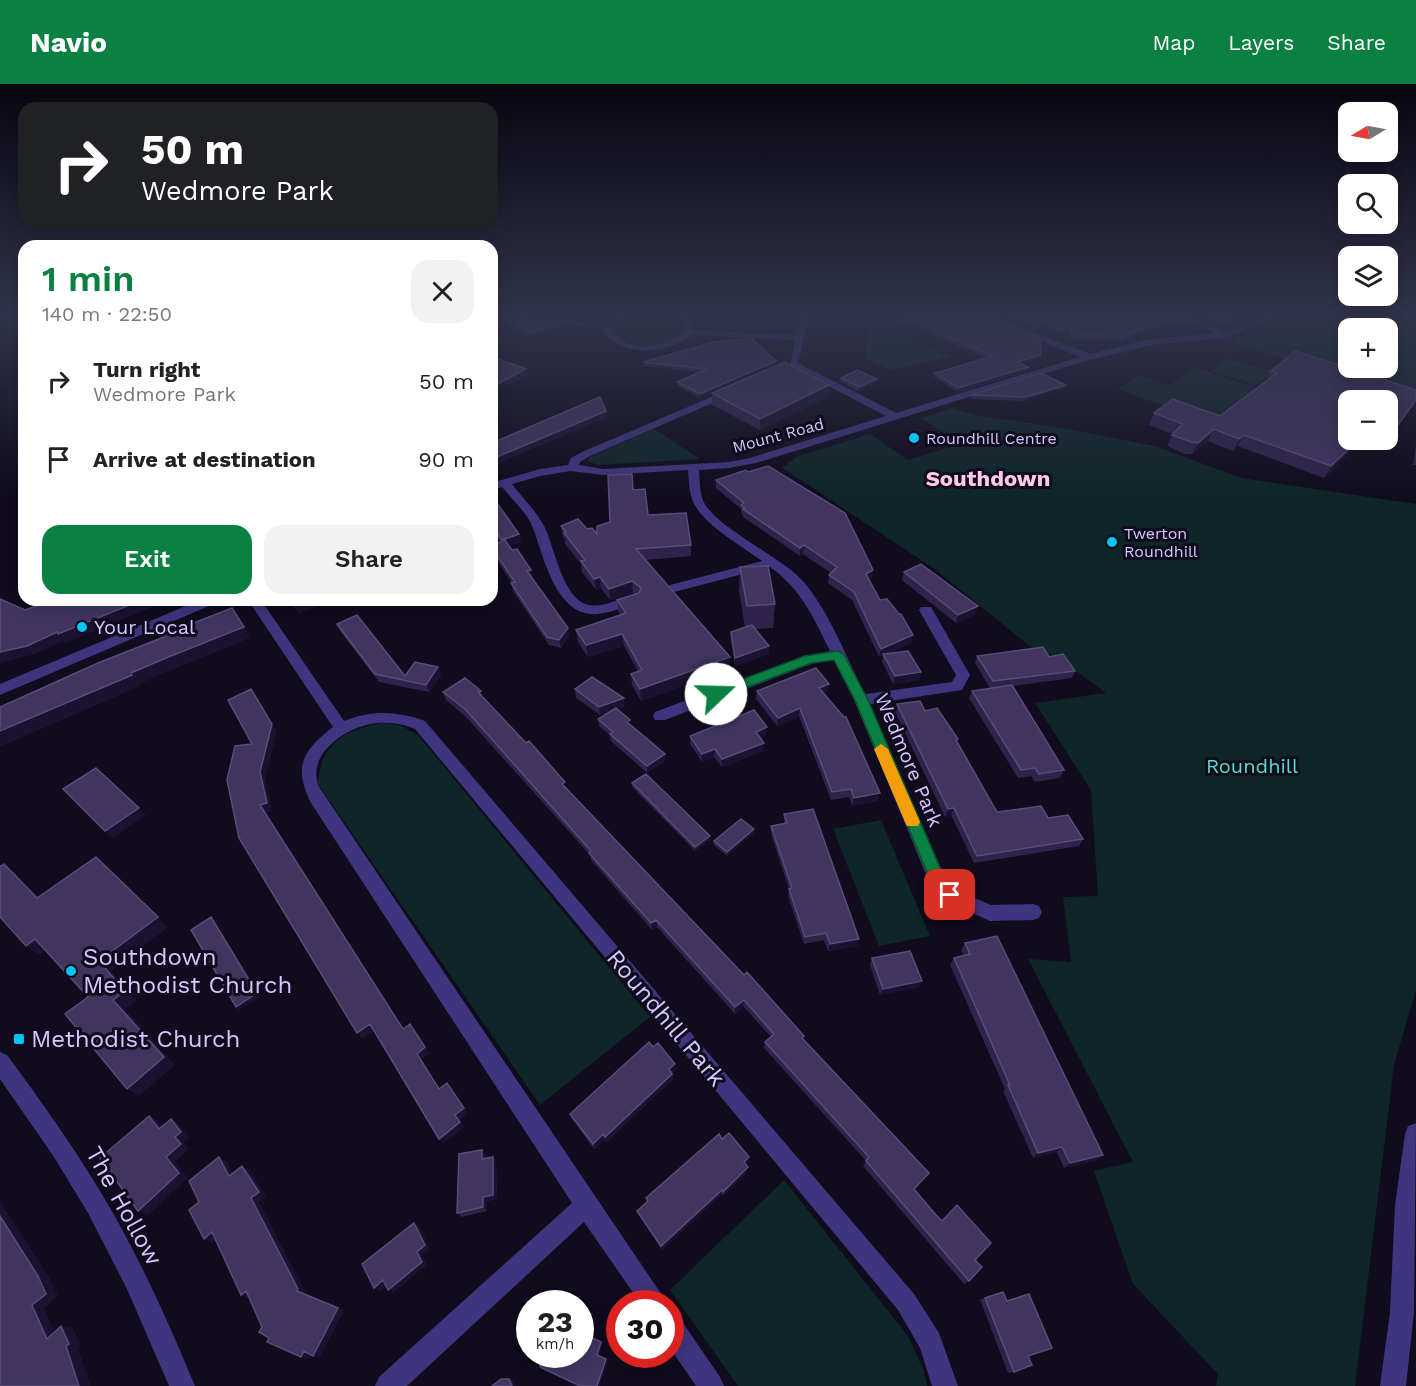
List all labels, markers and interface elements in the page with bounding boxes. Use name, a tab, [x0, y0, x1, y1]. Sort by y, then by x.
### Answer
text: Navio	[30, 26, 107, 59]
text: Map	[1152, 30, 1195, 55]
text: Layers	[1228, 30, 1294, 55]
text: Share	[1327, 30, 1386, 55]
north arrow	[1338, 102, 1398, 162]
map controls	[1338, 102, 1398, 450]
text: 50 m	[141, 125, 244, 174]
icon: right	[42, 126, 120, 204]
button: search	[1338, 174, 1398, 234]
text: Wedmore Park	[141, 175, 334, 207]
button: layers	[1338, 246, 1398, 306]
text: 1 min	[42, 258, 134, 300]
button: close	[411, 260, 474, 323]
text: 140 m · 22:50	[42, 302, 172, 326]
button: +	[1338, 318, 1398, 378]
text: Turn right	[93, 357, 200, 382]
icon: right	[42, 365, 75, 398]
text: 50 m	[419, 369, 474, 394]
text: Wedmore Park	[93, 382, 236, 406]
button: −	[1338, 390, 1398, 450]
street label: Mount Road	[730, 414, 826, 457]
place label: Roundhill Centre	[926, 429, 1057, 448]
marker: Roundhill Centre	[907, 431, 921, 445]
icon: arrive	[42, 443, 75, 476]
text: Arrive at destination	[93, 447, 316, 472]
text: 90 m	[418, 447, 474, 472]
district label: Southdown	[926, 466, 1050, 491]
place label: Twerton Roundhill	[1124, 524, 1198, 561]
button: Exit	[42, 525, 252, 594]
button: Share	[264, 525, 474, 594]
marker: Twerton Roundhill	[1105, 535, 1119, 549]
place label: Your Local	[94, 615, 195, 639]
marker: Your Local	[75, 620, 89, 634]
position arrow	[684, 662, 748, 726]
street label: Wedmore Park	[870, 690, 948, 830]
park label: Roundhill	[1206, 754, 1298, 778]
pin	[924, 869, 975, 920]
icon: arrive	[933, 878, 966, 911]
place label: Southdown Methodist Church	[83, 943, 292, 999]
street label: Roundhill Park	[601, 944, 731, 1092]
marker: Southdown Methodist Church	[64, 964, 78, 978]
place label: Methodist Church	[31, 1025, 240, 1053]
marker: Methodist Church	[12, 1032, 26, 1046]
street label: The Hollow	[80, 1142, 168, 1270]
speed limit sign: 30	[606, 1290, 684, 1368]
text: 23	[537, 1304, 573, 1339]
text: km/h	[536, 1335, 574, 1353]

